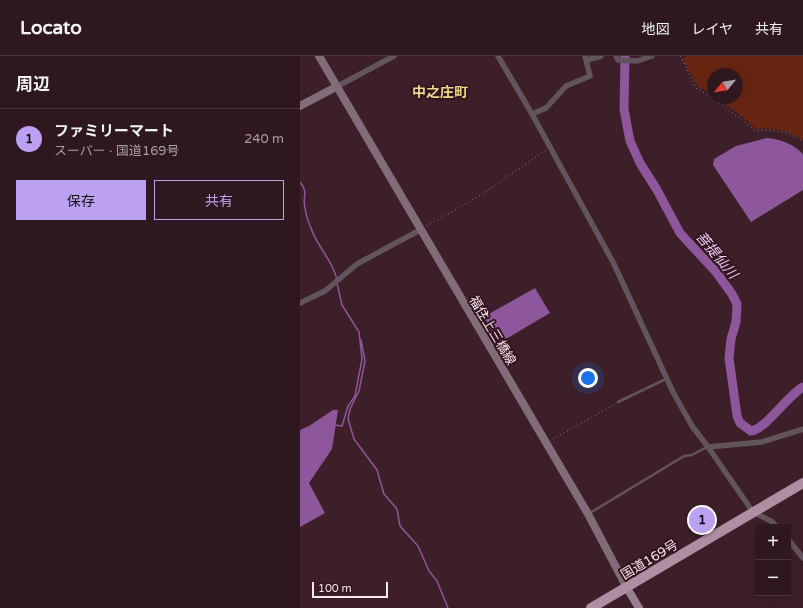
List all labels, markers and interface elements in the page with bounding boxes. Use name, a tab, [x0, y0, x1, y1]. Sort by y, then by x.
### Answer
text: Locato	[20, 17, 82, 39]
text: 地図	[641, 21, 669, 38]
text: レイヤ	[691, 21, 733, 38]
text: 共有	[755, 21, 783, 38]
north arrow	[707, 68, 743, 104]
text: 周辺	[16, 74, 50, 95]
district label: 中之庄町	[412, 84, 468, 101]
text: ファミリーマート	[54, 122, 174, 140]
text: 1	[25, 131, 33, 147]
text: 240 m	[244, 131, 284, 147]
text: スーパー · 国道169号	[54, 143, 180, 159]
button: 保存	[16, 180, 146, 220]
button: 共有	[154, 180, 284, 220]
water label: 菩提仙川	[692, 228, 742, 284]
street label: 福住上三橋線	[465, 293, 519, 368]
your location	[578, 368, 598, 388]
pin: 1	[689, 505, 715, 535]
map controls	[755, 524, 791, 596]
button: +	[755, 524, 791, 560]
street label: 国道169号	[618, 537, 681, 583]
button: −	[755, 560, 791, 596]
scale bar	[312, 580, 388, 599]
text: 100 m	[318, 582, 352, 595]

